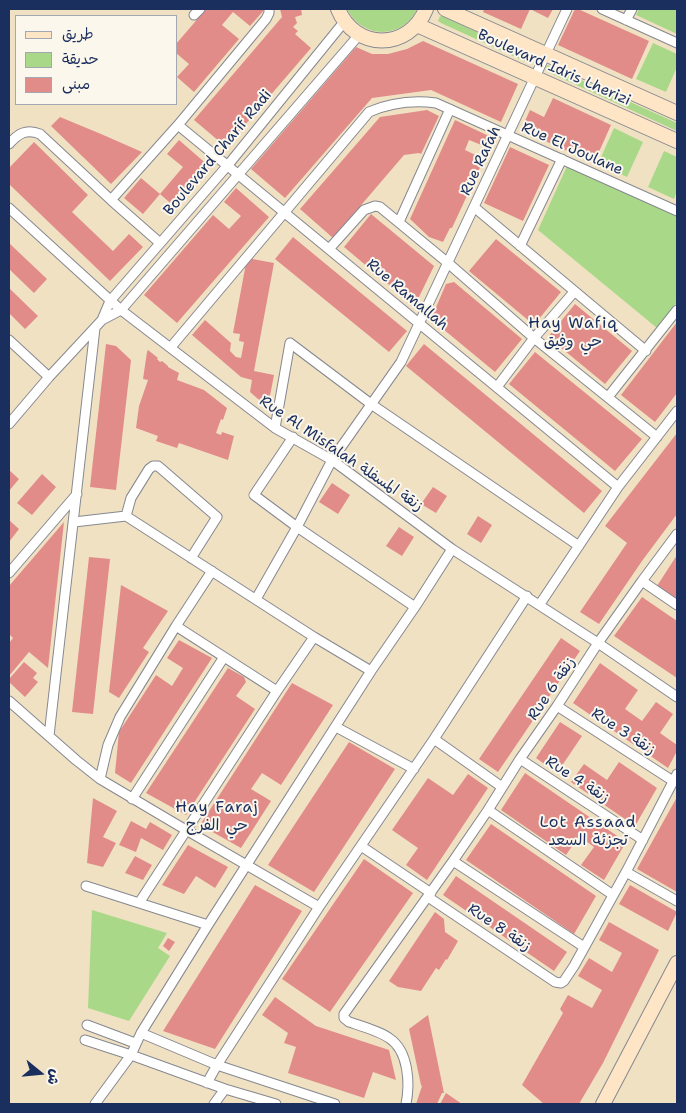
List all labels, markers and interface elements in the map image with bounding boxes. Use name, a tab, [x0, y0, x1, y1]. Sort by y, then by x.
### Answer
legend	[15, 15, 178, 105]
text: طريق	[62, 24, 94, 44]
street label: Boulevard Idris Lherizi	[475, 26, 633, 110]
text: حديقة	[62, 49, 99, 69]
text: مبنى	[62, 74, 90, 94]
street label: Boulevard Charif Radi	[160, 86, 276, 220]
street label: Rue El Joulane	[518, 119, 626, 179]
street label: Rue Rafah	[457, 123, 505, 199]
street label: Rue Ramallah	[362, 256, 452, 334]
district label: Hay Wafiq حي وفيق	[527, 314, 619, 352]
street label: Rue Al Misfalah زنقة المسفلة	[256, 392, 426, 516]
street label: Rue 6 زنقة	[524, 654, 580, 724]
street label: Rue 3 زنقة	[588, 705, 658, 759]
street label: Rue 4 زنقة	[542, 753, 612, 807]
district label: Hay Faraj حي الفرج	[174, 798, 260, 836]
district label: Lot Assaad تجزئة السعد	[538, 813, 638, 851]
street label: Rue 8 زنقة	[464, 900, 534, 956]
north arrow	[15, 1048, 65, 1098]
text: ش	[43, 1067, 65, 1087]

